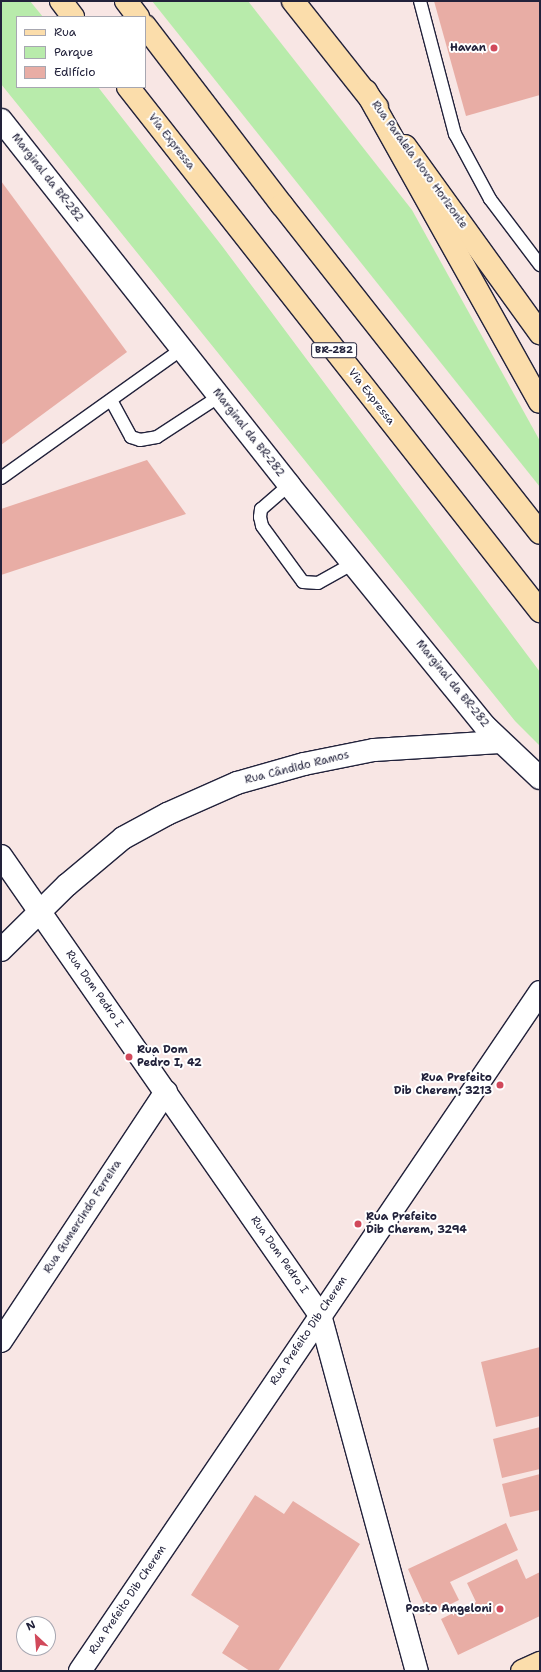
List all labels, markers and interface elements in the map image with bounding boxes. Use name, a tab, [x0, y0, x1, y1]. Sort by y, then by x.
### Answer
legend	[16, 16, 146, 88]
text: Rua	[54, 24, 76, 40]
place label: Havan	[450, 41, 486, 55]
marker: Havan	[489, 43, 499, 53]
text: Parque	[54, 44, 93, 60]
text: Edifício	[54, 64, 95, 80]
street label: Rua Paralela Novo Horizonte	[368, 99, 470, 231]
street label: Via Expressa	[145, 111, 197, 173]
street label: Marginal da BR-282	[8, 131, 86, 225]
road number: BR-282	[311, 342, 357, 358]
street label: Via Expressa	[345, 366, 397, 428]
street label: Marginal da BR-282	[209, 386, 287, 480]
street label: Marginal da BR-282	[413, 638, 491, 730]
street label: Rua Cândido Ramos	[243, 749, 351, 787]
street label: Rua Dom Pedro I	[62, 948, 126, 1030]
place label: Rua Dom Pedro I, 42	[137, 1044, 202, 1070]
marker: Rua Dom Pedro I, 42	[124, 1052, 134, 1062]
place label: Rua Prefeito Dib Cherem, 3213	[394, 1072, 492, 1098]
marker: Rua Prefeito Dib Cherem, 3213	[495, 1080, 505, 1090]
street label: Rua Gumercindo Ferreira	[41, 1158, 125, 1276]
place label: Rua Prefeito Dib Cherem, 3294	[366, 1211, 467, 1237]
street label: Rua Dom Pedro I	[247, 1214, 311, 1296]
marker: Rua Prefeito Dib Cherem, 3294	[353, 1219, 363, 1229]
street label: Rua Prefeito Dib Cherem	[268, 1274, 350, 1388]
street label: Rua Prefeito Dib Cherem	[87, 1543, 169, 1657]
place label: Posto Angeloni	[406, 1602, 492, 1616]
marker: Posto Angeloni	[495, 1604, 505, 1614]
north arrow	[16, 1616, 56, 1656]
text: N	[24, 1617, 38, 1634]

